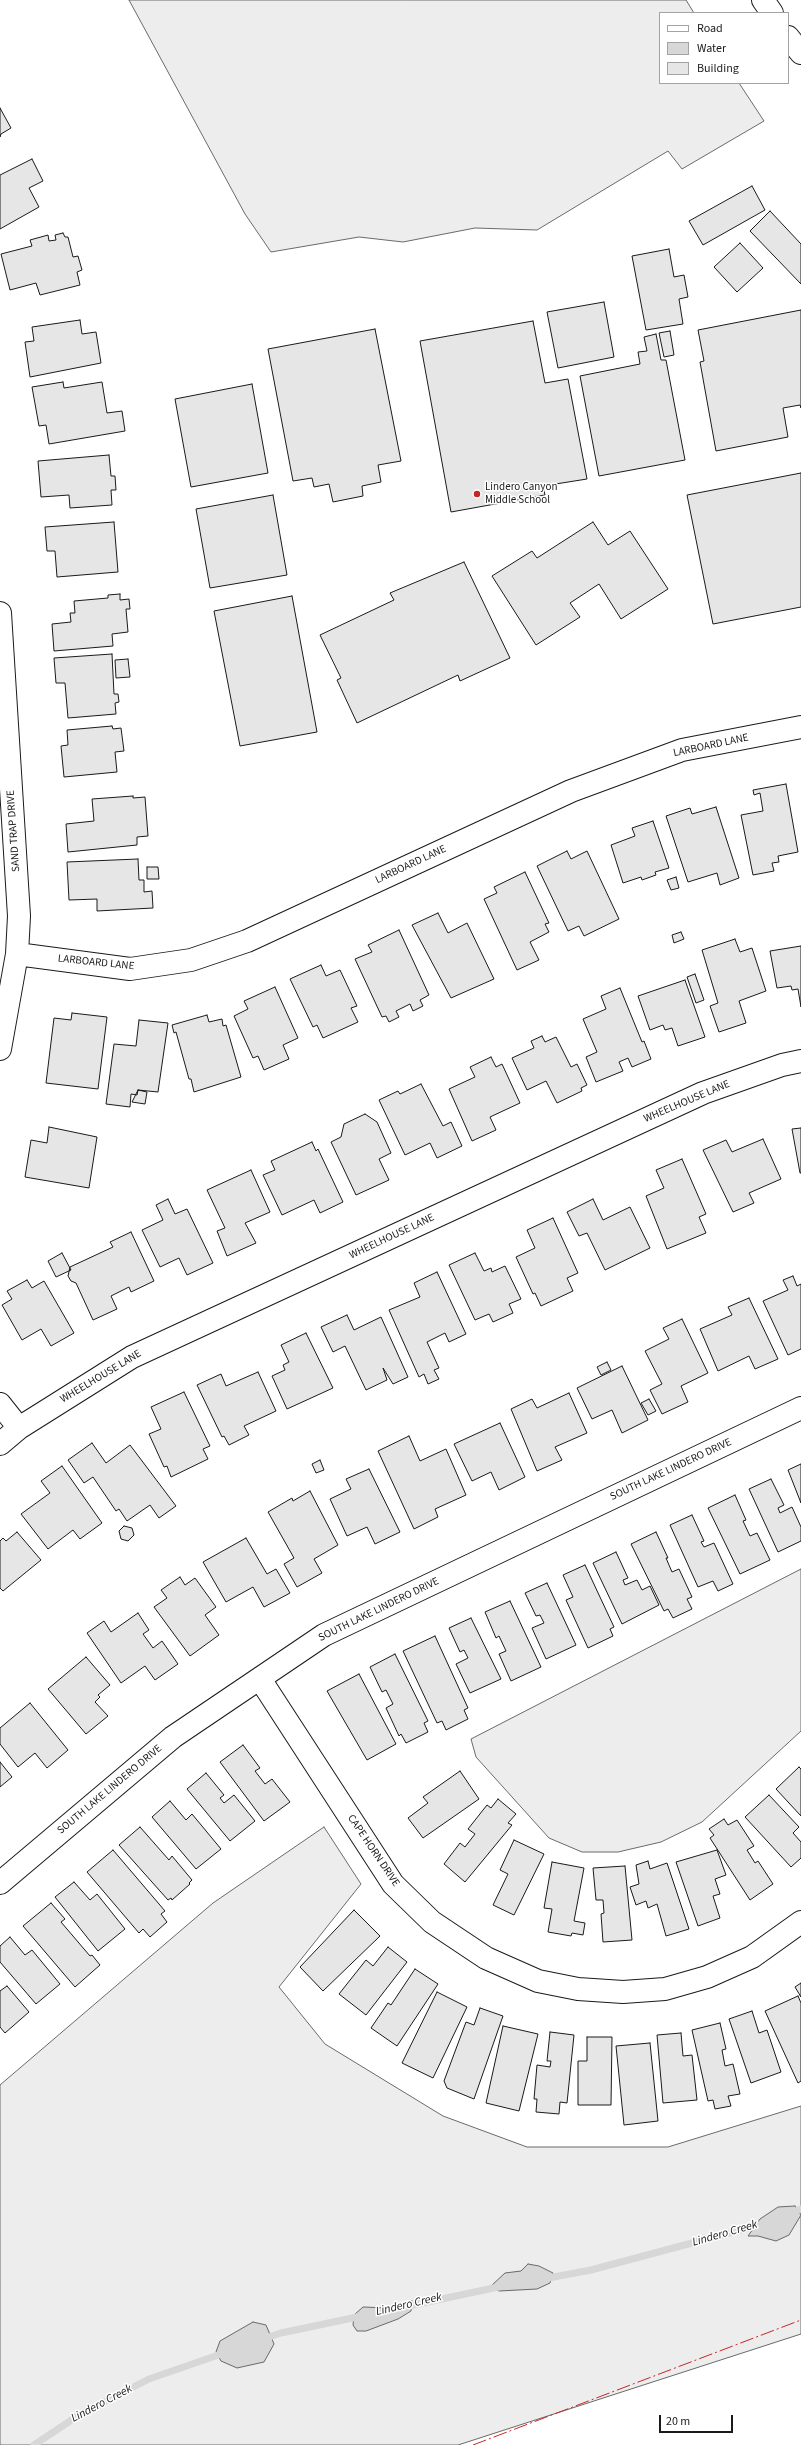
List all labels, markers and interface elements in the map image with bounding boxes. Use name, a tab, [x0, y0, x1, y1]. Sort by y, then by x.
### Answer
legend	[659, 12, 789, 84]
text: Road	[697, 20, 723, 37]
text: Water	[697, 40, 726, 57]
text: Building	[697, 60, 739, 77]
place label: Lindero Canyon Middle School	[485, 481, 557, 507]
marker: Lindero Canyon Middle School	[472, 489, 482, 499]
street label: LARBOARD LANE	[672, 732, 750, 760]
street label: SAND TRAP DRIVE	[5, 790, 23, 872]
street label: LARBOARD LANE	[373, 843, 449, 887]
street label: LARBOARD LANE	[57, 952, 135, 974]
street label: WHEELHOUSE LANE	[642, 1078, 732, 1126]
street label: WHEELHOUSE LANE	[347, 1212, 437, 1262]
street label: WHEELHOUSE LANE	[58, 1348, 144, 1406]
street label: SOUTH LAKE LINDERO DRIVE	[608, 1436, 734, 1504]
street label: SOUTH LAKE LINDERO DRIVE	[317, 1575, 441, 1645]
street label: SOUTH LAKE LINDERO DRIVE	[55, 1742, 165, 1838]
street label: CAPE HORN DRIVE	[344, 1813, 402, 1889]
water label: Lindero Creek	[691, 2218, 759, 2250]
water label: Lindero Creek	[375, 2290, 443, 2320]
water label: Lindero Creek	[69, 2382, 135, 2426]
scale bar	[661, 2407, 735, 2433]
text: 20 m	[666, 2413, 690, 2430]

